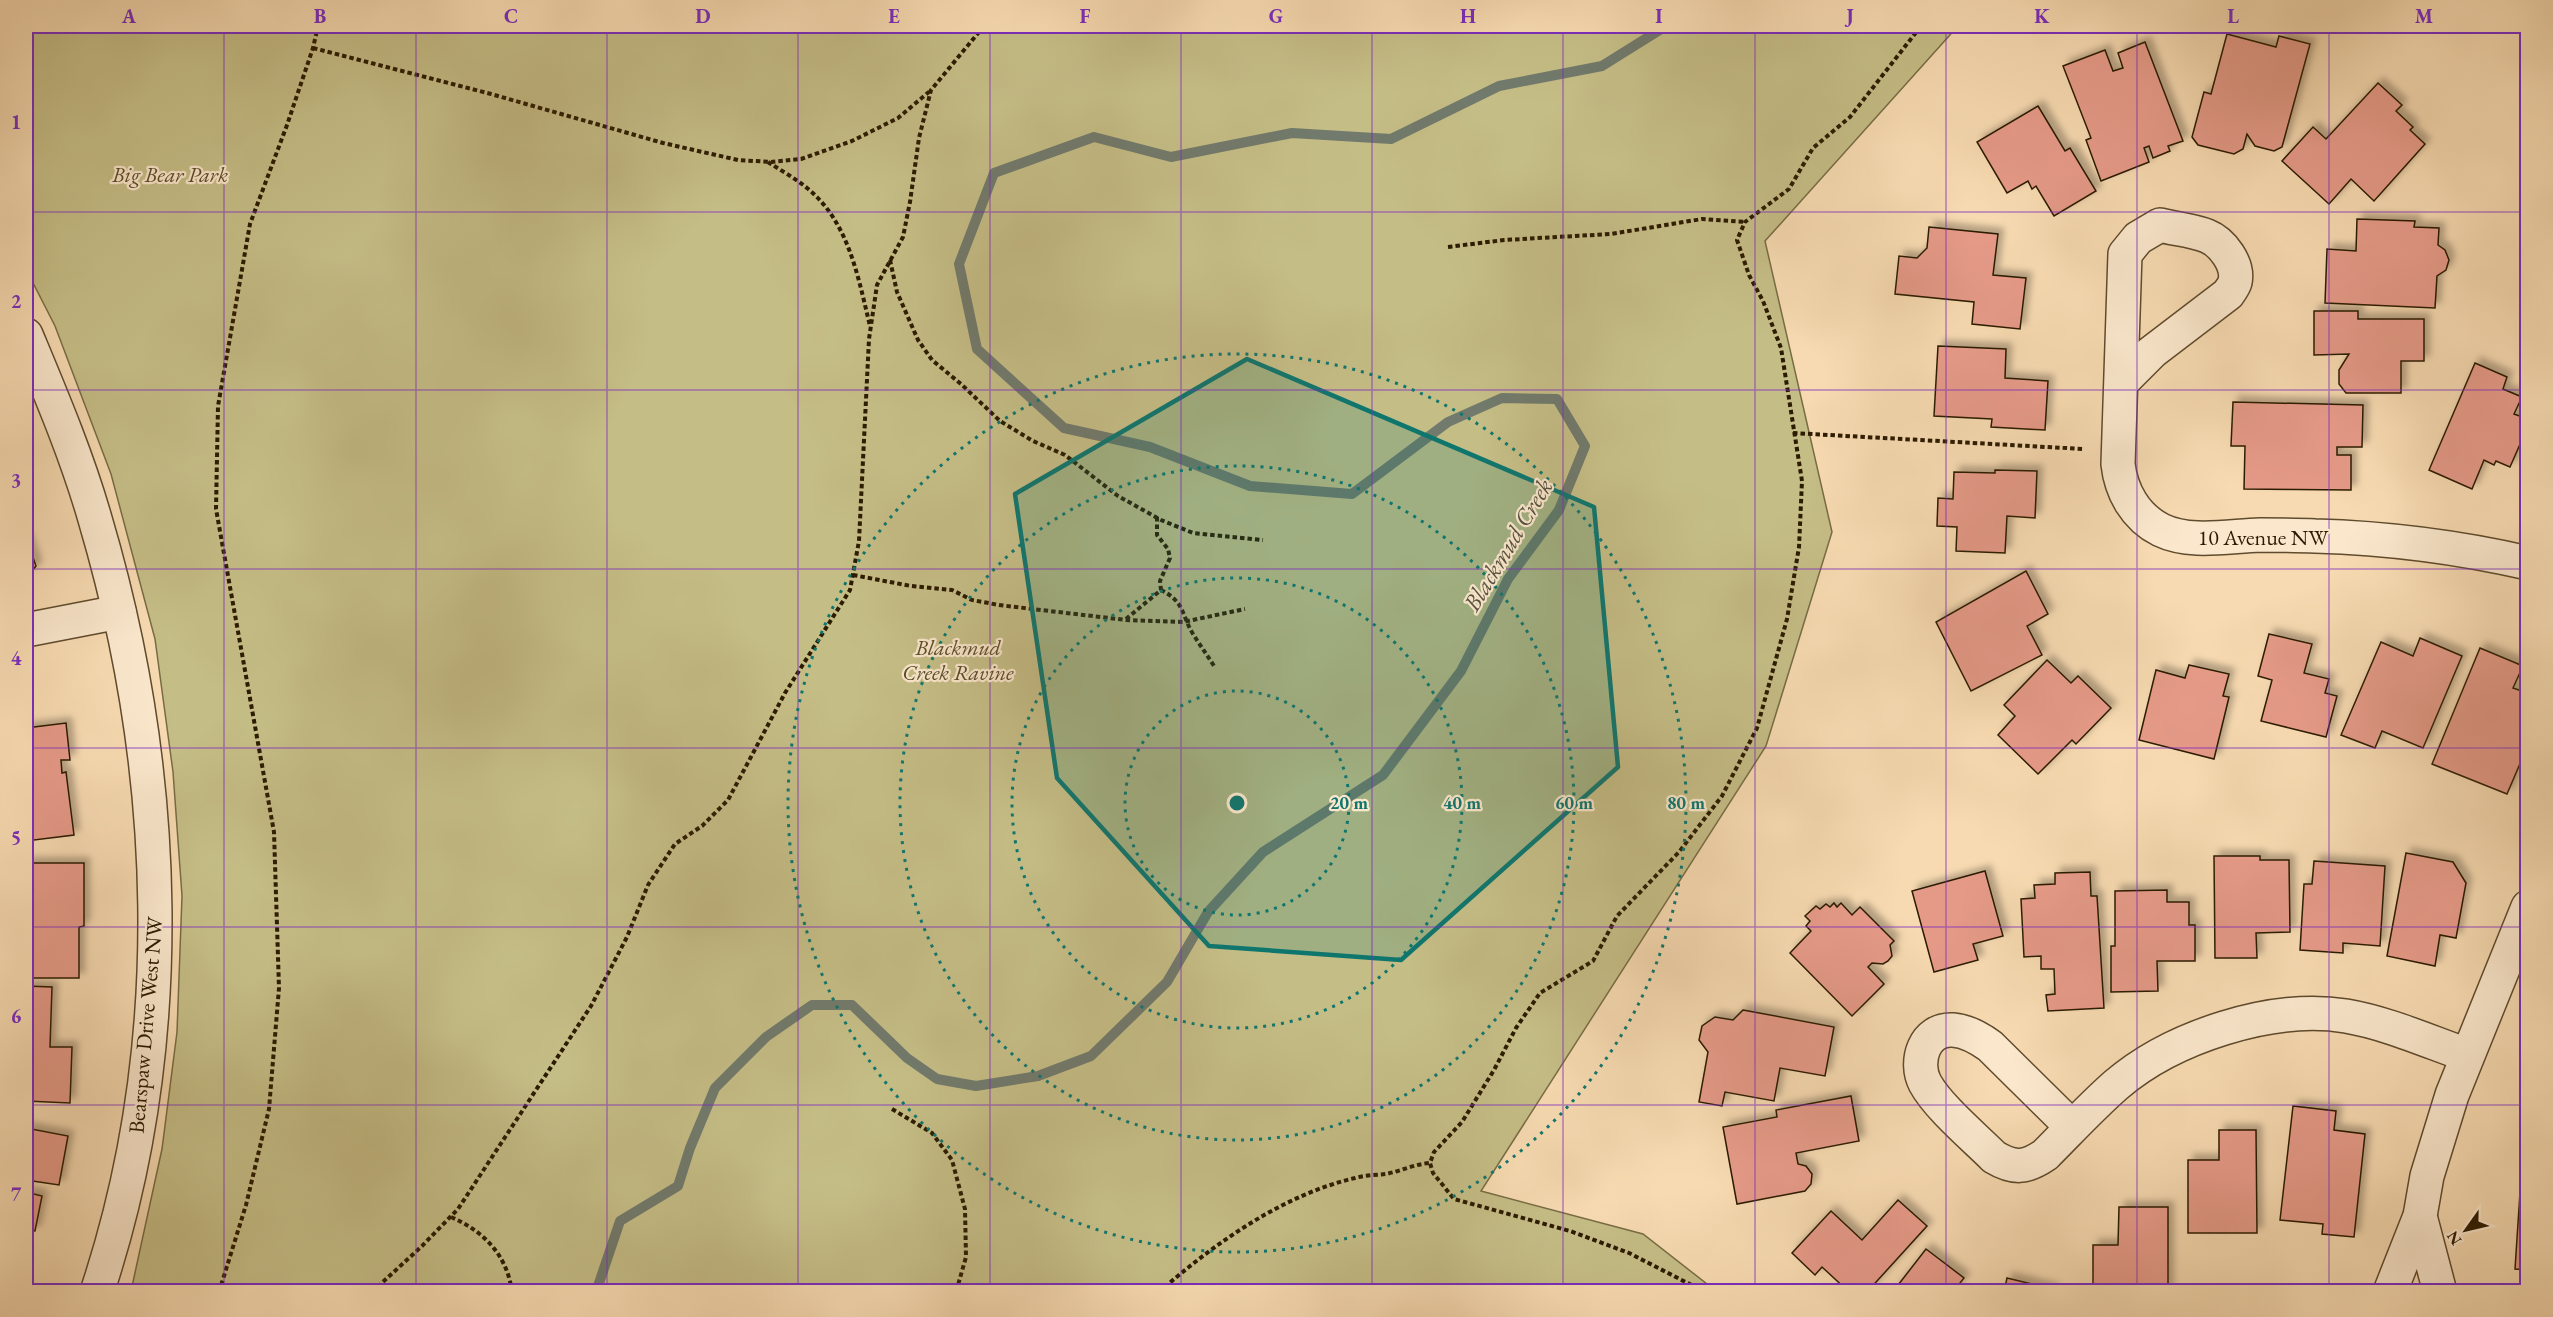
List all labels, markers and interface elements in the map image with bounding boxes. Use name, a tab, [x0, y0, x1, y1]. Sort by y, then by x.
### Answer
text: A	[121, 3, 137, 29]
text: B	[314, 3, 326, 29]
text: C	[504, 3, 518, 29]
text: D	[695, 3, 711, 29]
text: E	[888, 3, 900, 29]
text: F	[1080, 3, 1091, 29]
text: G	[1269, 3, 1283, 29]
text: H	[1460, 3, 1476, 29]
text: I	[1655, 3, 1663, 29]
text: J	[1844, 3, 1854, 29]
text: K	[2034, 3, 2050, 29]
text: L	[2227, 3, 2239, 29]
text: M	[2415, 3, 2433, 29]
text: 1	[11, 109, 21, 135]
park label: Big Bear Park	[111, 160, 228, 189]
text: 2	[11, 288, 22, 314]
text: 3	[11, 467, 21, 493]
water label: Blackmud Creek	[1455, 473, 1559, 617]
street label: 10 Avenue NW	[2198, 523, 2329, 552]
park label: Blackmud Creek Ravine	[902, 633, 1014, 687]
text: 4	[11, 645, 22, 671]
text: 20 m	[1330, 791, 1368, 814]
text: 40 m	[1443, 791, 1481, 814]
text: 60 m	[1555, 791, 1593, 814]
text: 80 m	[1667, 791, 1705, 814]
centre of rings	[1227, 793, 1247, 813]
text: 5	[11, 824, 21, 850]
street label: Bearspaw Drive West NW	[122, 915, 169, 1135]
text: 6	[11, 1003, 22, 1029]
text: 7	[11, 1181, 22, 1207]
north arrow	[2436, 1200, 2496, 1260]
text: N	[2442, 1227, 2466, 1249]

